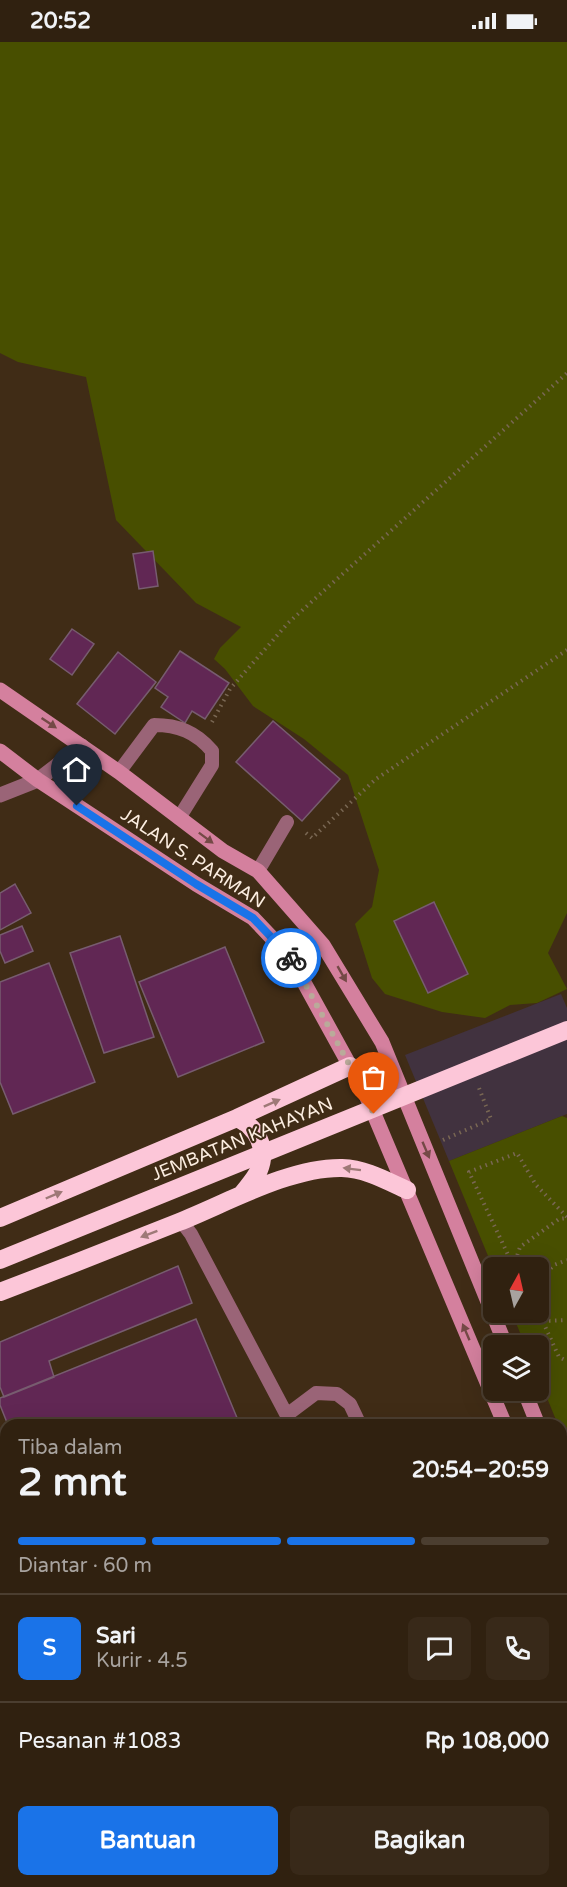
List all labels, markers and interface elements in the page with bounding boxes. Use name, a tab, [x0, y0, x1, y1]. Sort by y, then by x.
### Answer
text: 20:52	[30, 8, 91, 34]
one-way arrow	[40, 717, 56, 729]
pin	[51, 744, 102, 806]
icon: home	[60, 753, 93, 786]
street label: JALAN S. PARMAN	[117, 803, 269, 913]
one-way arrow	[198, 832, 214, 844]
courier	[261, 928, 321, 988]
icon: bike	[275, 942, 308, 975]
one-way arrow	[336, 966, 347, 982]
pin	[348, 1052, 399, 1114]
icon: bag	[357, 1061, 390, 1094]
street label: JEMBATAN KAHAYAN	[148, 1092, 336, 1186]
one-way arrow	[263, 1097, 281, 1107]
one-way arrow	[421, 1141, 431, 1159]
one-way arrow	[343, 1165, 362, 1174]
one-way arrow	[45, 1190, 63, 1199]
one-way arrow	[139, 1229, 157, 1239]
north arrow	[483, 1257, 549, 1323]
map controls	[483, 1257, 549, 1401]
one-way arrow	[461, 1323, 471, 1341]
button: layers	[483, 1335, 549, 1401]
text: Tiba dalam	[18, 1436, 122, 1460]
text: 20:54–20:59	[412, 1457, 549, 1483]
text: 2 mnt	[18, 1459, 127, 1506]
text: Diantar · 60 m	[18, 1554, 152, 1578]
button: chat	[408, 1617, 471, 1680]
button: phone	[486, 1617, 549, 1680]
text: Sari	[96, 1623, 136, 1649]
text: S	[43, 1635, 56, 1661]
text: Kurir · 4.5	[96, 1649, 188, 1673]
text: Pesanan #1083	[18, 1728, 181, 1754]
text: Rp 108,000	[425, 1728, 549, 1754]
button: Bantuan	[18, 1806, 278, 1875]
button: Bagikan	[290, 1806, 549, 1875]

